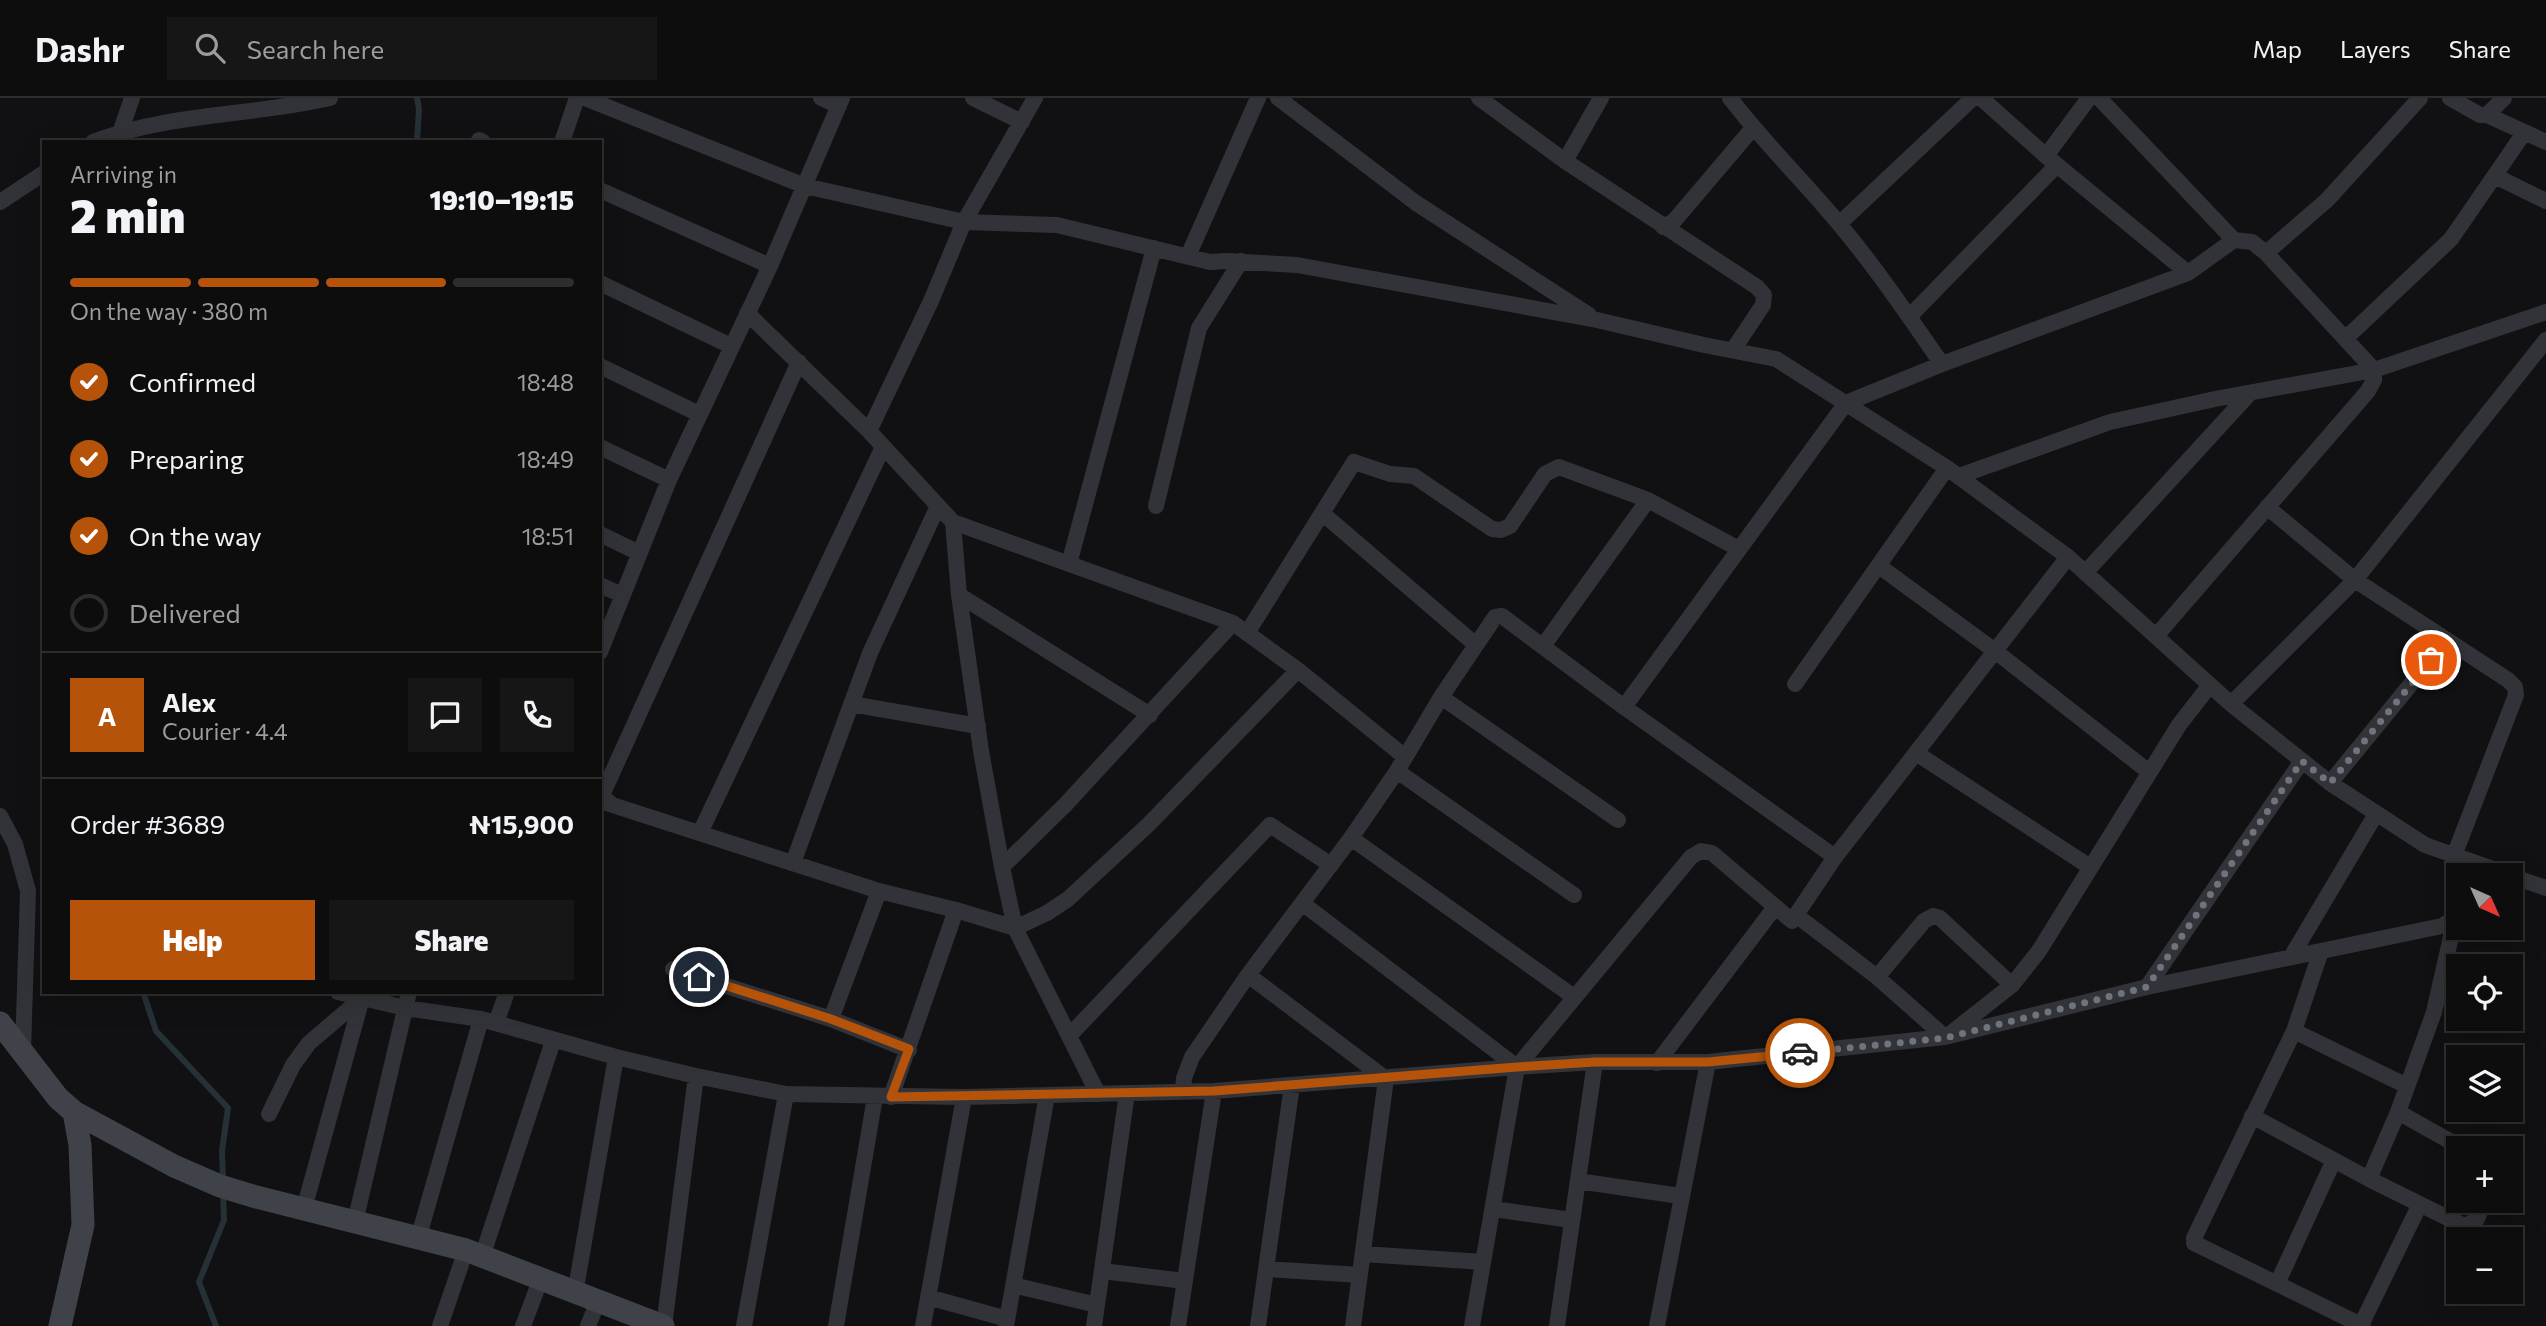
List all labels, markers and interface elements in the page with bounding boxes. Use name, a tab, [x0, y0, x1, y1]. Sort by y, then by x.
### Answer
search box	[167, 17, 657, 80]
text: Dashr	[35, 28, 125, 69]
icon: search	[191, 29, 229, 67]
text: Search here	[247, 33, 384, 64]
text: Map	[2253, 34, 2302, 63]
text: Layers	[2340, 34, 2411, 63]
text: Share	[2449, 34, 2511, 63]
text: Arriving in	[70, 160, 177, 188]
text: 19:10–19:15	[430, 184, 574, 215]
text: 2 min	[70, 186, 186, 242]
text: On the way · 380 m	[70, 297, 268, 325]
icon: check	[70, 363, 108, 401]
text: Confirmed	[129, 366, 256, 397]
text: 18:48	[517, 368, 574, 396]
icon: check	[70, 440, 108, 478]
text: Preparing	[129, 443, 244, 474]
text: 18:49	[517, 445, 574, 473]
icon: check	[70, 517, 108, 555]
text: On the way	[129, 520, 262, 551]
text: 18:51	[522, 522, 574, 550]
text: Delivered	[129, 597, 240, 628]
pin	[2401, 630, 2461, 690]
icon: bag	[2412, 641, 2450, 679]
button: chat	[408, 678, 482, 752]
button: phone	[500, 678, 574, 752]
text: Alex	[162, 686, 216, 717]
text: A	[98, 700, 116, 731]
text: Courier · 4.4	[162, 717, 288, 745]
text: Order #3689	[70, 808, 225, 839]
text: ₦15,900	[469, 808, 574, 839]
north arrow	[2446, 863, 2524, 940]
map controls	[2446, 863, 2523, 1304]
button: Help	[70, 900, 315, 980]
button: Share	[329, 900, 574, 980]
pin	[669, 947, 729, 1007]
button: locate	[2446, 954, 2523, 1031]
icon: home	[680, 958, 718, 996]
courier	[1765, 1018, 1835, 1088]
icon: car	[1781, 1034, 1819, 1072]
button: layers	[2446, 1045, 2523, 1122]
button: +	[2446, 1136, 2523, 1213]
button: −	[2446, 1227, 2523, 1304]

